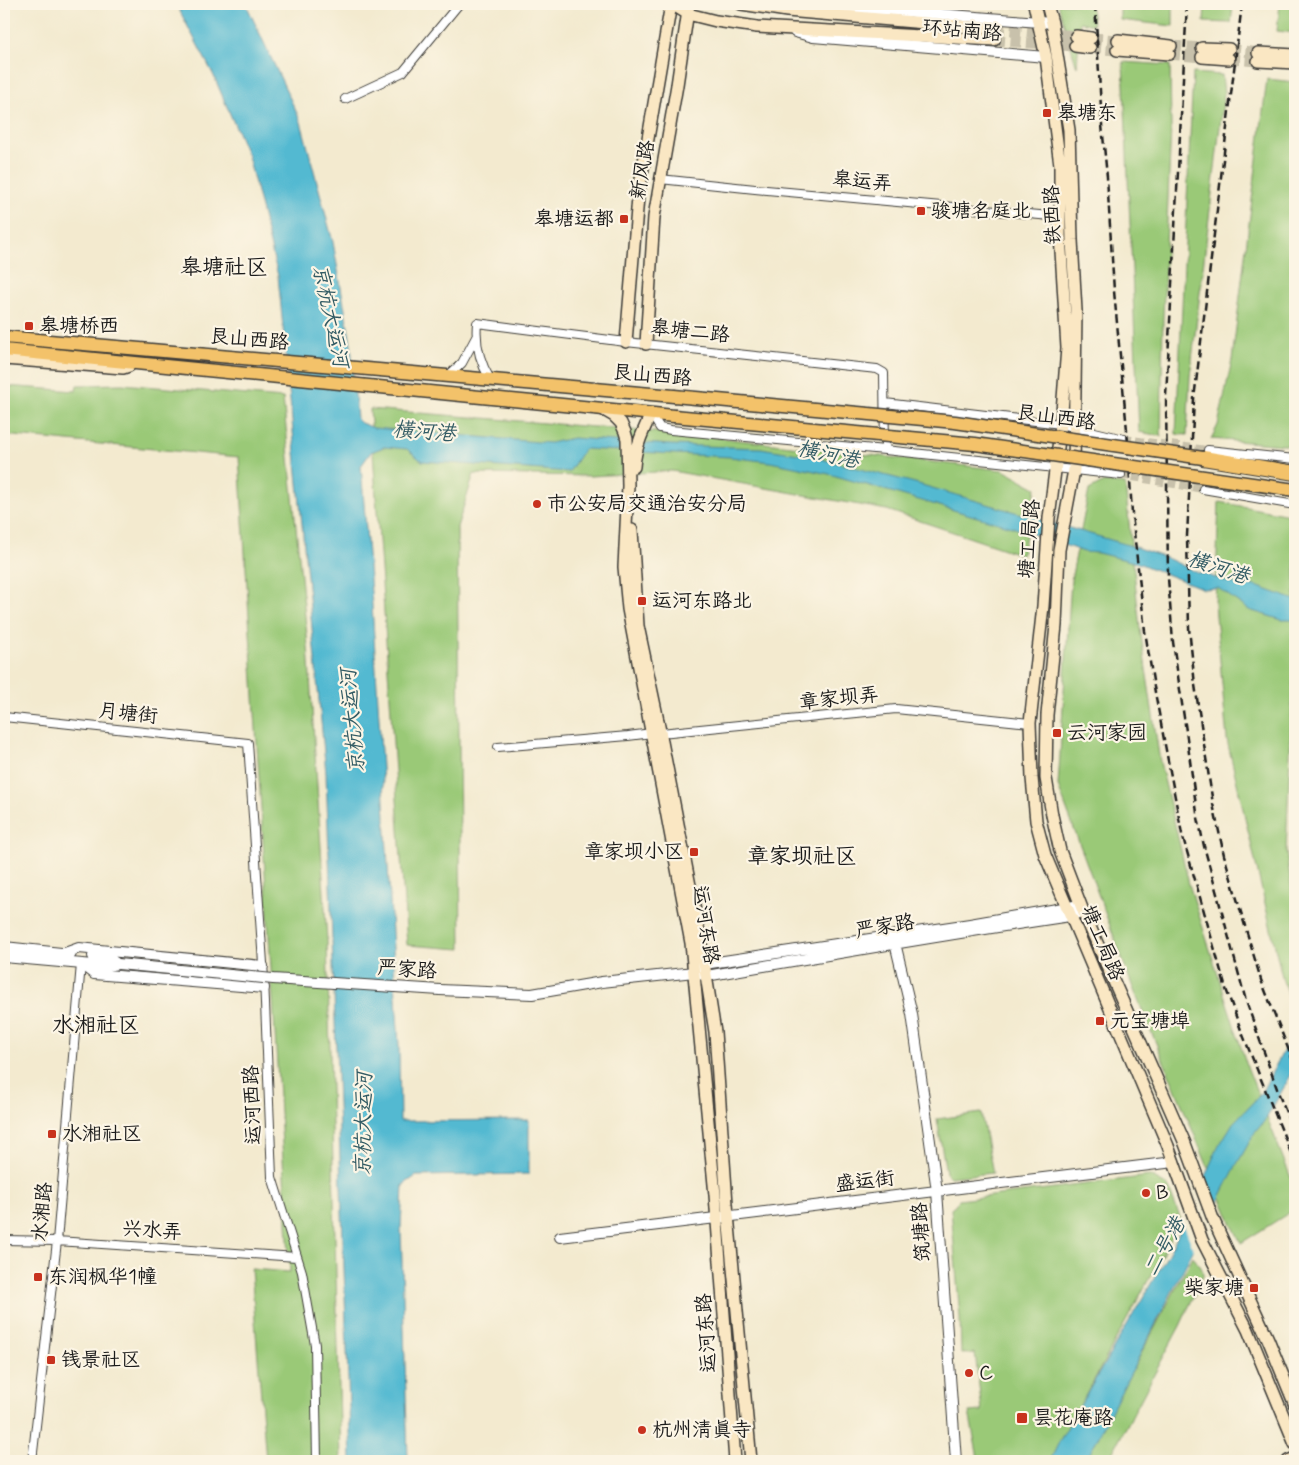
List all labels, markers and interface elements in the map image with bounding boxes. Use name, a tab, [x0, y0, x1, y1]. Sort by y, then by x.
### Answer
street label: 环站南路	[921, 14, 1004, 48]
place label: 皋塘东	[1057, 100, 1117, 127]
marker: 皋塘东	[1041, 107, 1053, 119]
street label: 新风路	[624, 137, 662, 202]
street label: 皋运弄	[831, 166, 893, 198]
street label: 铁西路	[1038, 184, 1068, 245]
place label: 骏塘名庭北	[931, 198, 1031, 225]
marker: 骏塘名庭北	[915, 205, 927, 217]
place label: 皋塘运都	[534, 206, 614, 233]
marker: 皋塘运都	[618, 213, 630, 225]
district label: 皋塘社区	[180, 254, 268, 282]
water label: 京杭大运河	[305, 262, 355, 373]
place label: 皋塘桥西	[39, 313, 119, 340]
street label: 皋塘二路	[649, 314, 732, 350]
marker: 皋塘桥西	[23, 320, 35, 332]
street label: 艮山西路	[208, 323, 291, 357]
street label: 艮山西路	[611, 359, 694, 393]
street label: 艮山西路	[1015, 399, 1098, 437]
water label: 横河港	[392, 416, 458, 448]
water label: 横河港	[794, 435, 864, 476]
place label: 市公安局交通治安分局	[547, 491, 747, 518]
street label: 塘工局路	[1013, 497, 1047, 580]
marker: 市公安局交通治安分局	[531, 498, 543, 510]
water label: 横河港	[1184, 545, 1254, 592]
place label: 运河东路北	[652, 588, 752, 615]
marker: 运河东路北	[636, 595, 648, 607]
water label: 京杭大运河	[334, 664, 372, 775]
street label: 章家坝弄	[798, 681, 880, 717]
street label: 月塘街	[97, 697, 159, 731]
place label: 云河家园	[1067, 720, 1147, 747]
marker: 云河家园	[1051, 727, 1063, 739]
place label: 章家坝小区	[584, 839, 684, 866]
district label: 章家坝社区	[747, 843, 857, 871]
marker: 章家坝小区	[688, 846, 700, 858]
street label: 运河东路	[685, 883, 725, 968]
street label: 塘工局路	[1074, 901, 1130, 986]
street label: 严家路	[853, 909, 918, 945]
street label: 严家路	[376, 954, 439, 986]
place label: 元宝塘埠	[1110, 1008, 1190, 1035]
district label: 水湘社区	[52, 1012, 140, 1040]
marker: 元宝塘埠	[1094, 1015, 1106, 1027]
street label: 运河西路	[238, 1064, 268, 1145]
water label: 京杭大运河	[349, 1068, 379, 1177]
place label: 水湘社区	[62, 1121, 142, 1148]
marker: 水湘社区	[46, 1128, 58, 1140]
street label: 盛运街	[834, 1165, 896, 1199]
street label: 水湘路	[27, 1180, 59, 1243]
place label: B	[1156, 1180, 1169, 1207]
marker: B	[1140, 1187, 1152, 1199]
street label: 筑塘路	[906, 1200, 938, 1263]
water label: 二号港	[1137, 1211, 1193, 1281]
street label: 兴水弄	[121, 1215, 183, 1247]
place label: 东润枫华1幢	[48, 1264, 157, 1291]
marker: 东润枫华1幢	[32, 1271, 44, 1283]
place label: 柴家塘	[1184, 1275, 1244, 1302]
marker: 柴家塘	[1248, 1282, 1260, 1294]
street label: 运河东路	[691, 1291, 723, 1374]
place label: 钱景社区	[61, 1347, 141, 1374]
marker: 钱景社区	[45, 1354, 57, 1366]
place label: C	[979, 1360, 993, 1387]
marker: C	[963, 1367, 975, 1379]
place label: 昙花庵路	[1033, 1405, 1114, 1432]
marker: 昙花庵路	[1015, 1411, 1029, 1425]
place label: 杭州清真寺	[652, 1417, 752, 1444]
marker: 杭州清真寺	[636, 1424, 648, 1436]

